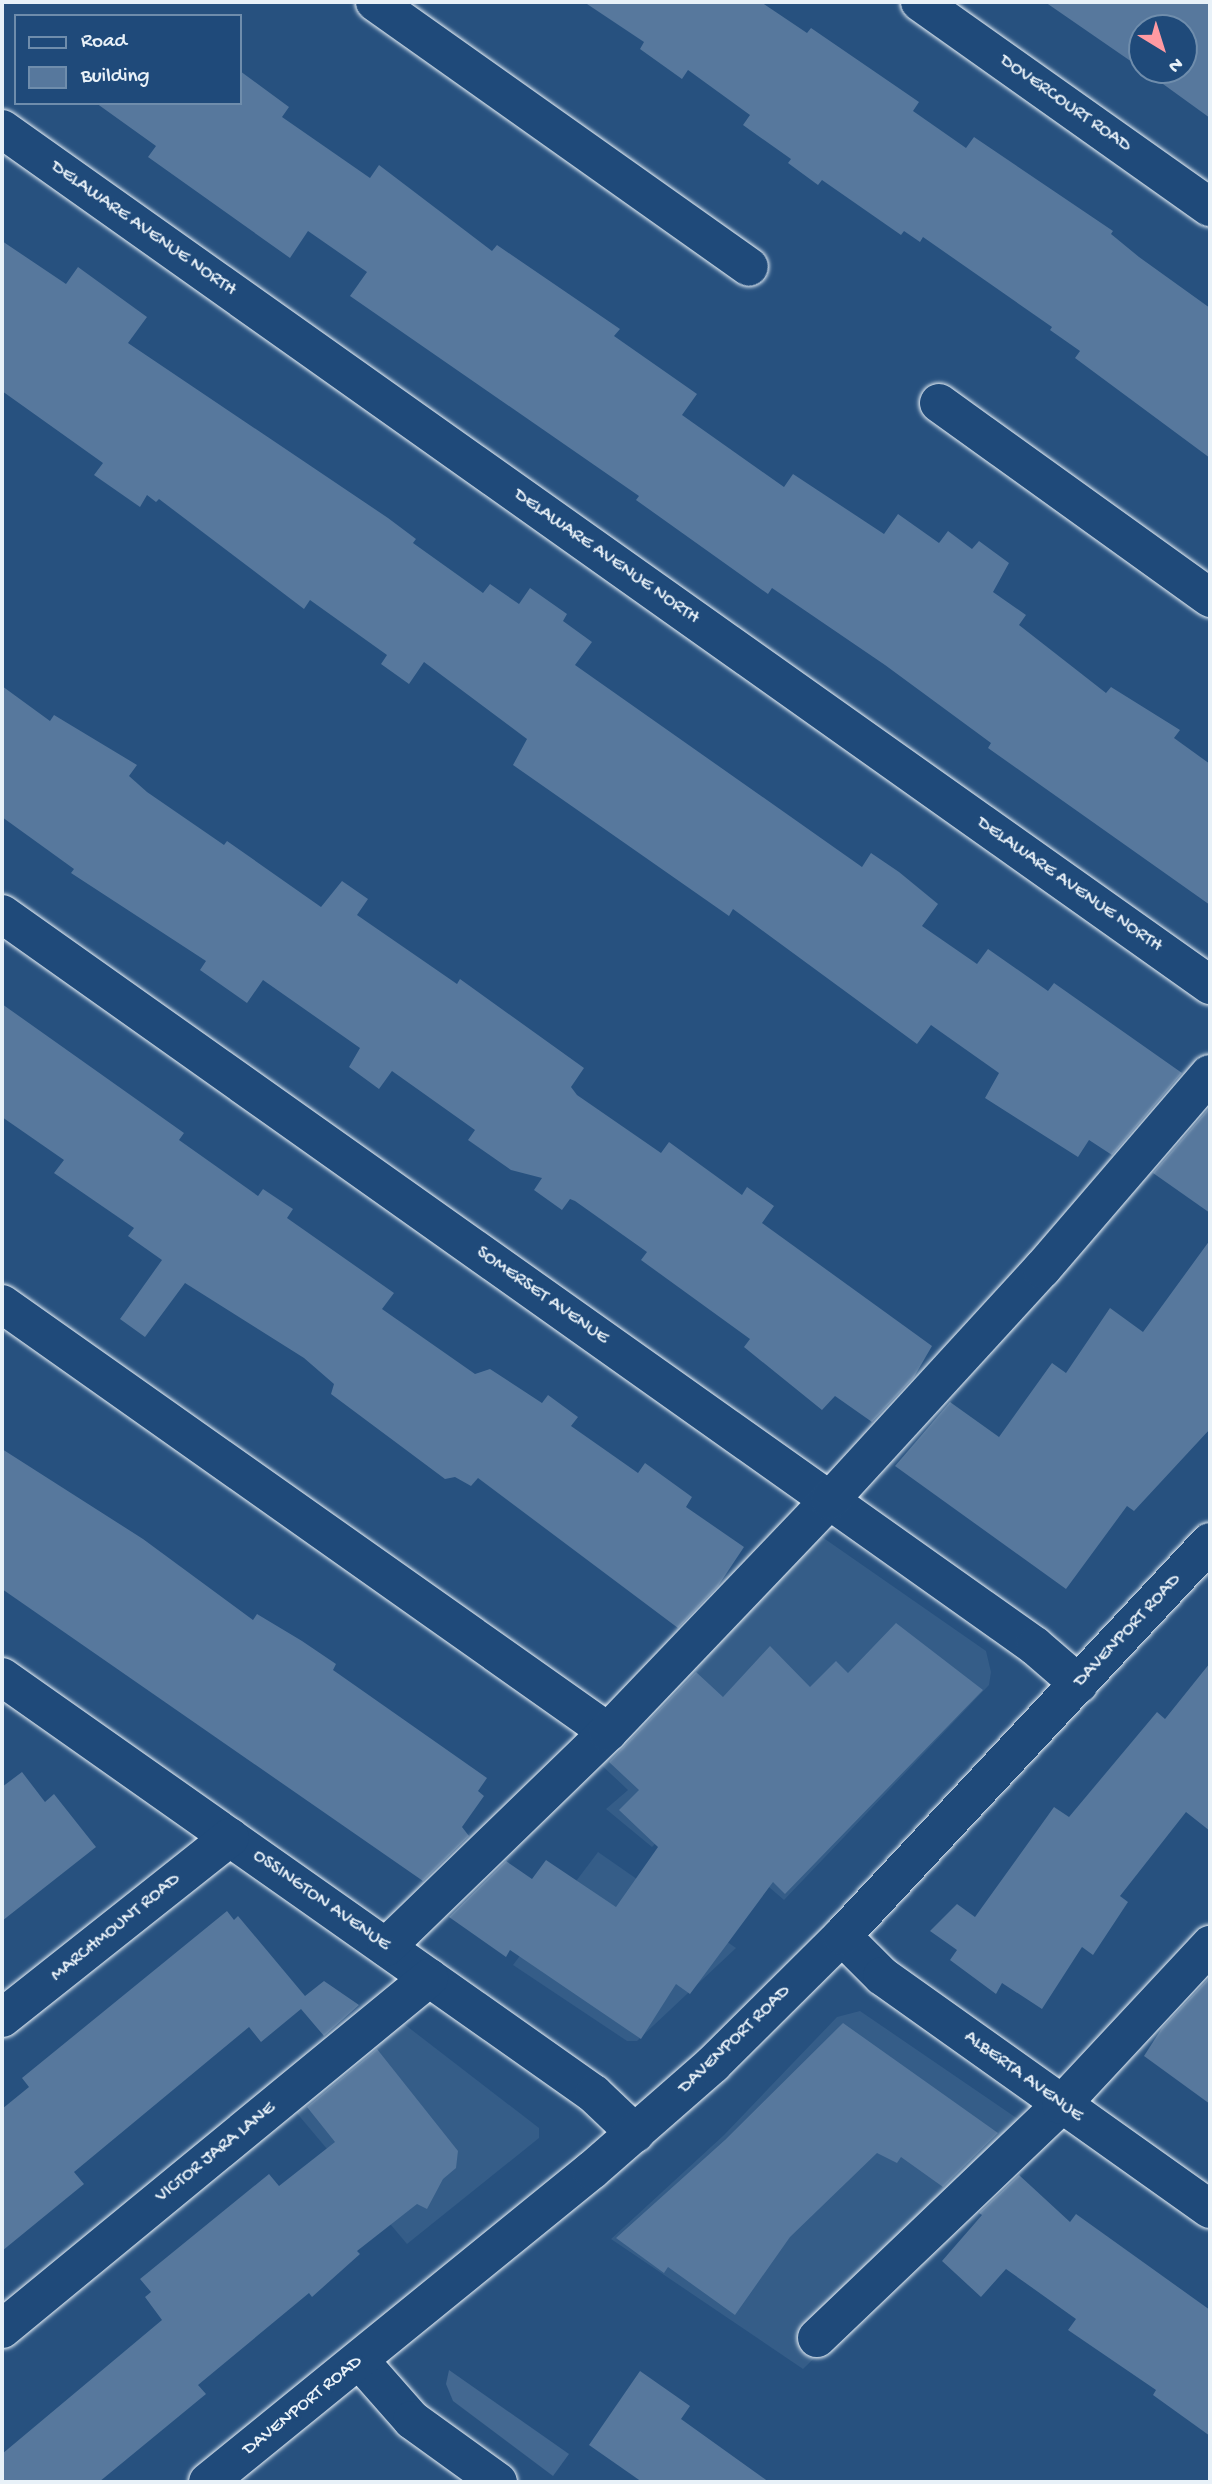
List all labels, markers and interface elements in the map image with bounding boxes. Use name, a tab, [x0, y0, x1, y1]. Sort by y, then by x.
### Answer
legend	[14, 14, 242, 105]
north arrow	[1128, 14, 1198, 84]
text: Road	[81, 30, 127, 55]
street label: DOVERCOURT ROAD	[995, 50, 1135, 158]
text: N	[1163, 51, 1187, 77]
text: Building	[81, 65, 150, 90]
street label: DELAWARE AVENUE NORTH	[46, 156, 240, 302]
street label: DELAWARE AVENUE NORTH	[509, 484, 703, 630]
street label: DELAWARE AVENUE NORTH	[972, 812, 1166, 958]
street label: SOMERSET AVENUE	[471, 1242, 613, 1350]
street label: DAVENPORT ROAD	[1070, 1569, 1186, 1693]
street label: OSSINGTON AVENUE	[248, 1845, 394, 1957]
street label: MARCHMOUNT ROAD	[47, 1869, 185, 1987]
street label: DAVENPORT ROAD	[674, 1981, 796, 2099]
street label: ALBERTA AVENUE	[959, 2026, 1087, 2128]
street label: VICTOR JARA LANE	[151, 2098, 281, 2208]
street label: DAVENPORT ROAD	[239, 2351, 367, 2461]

